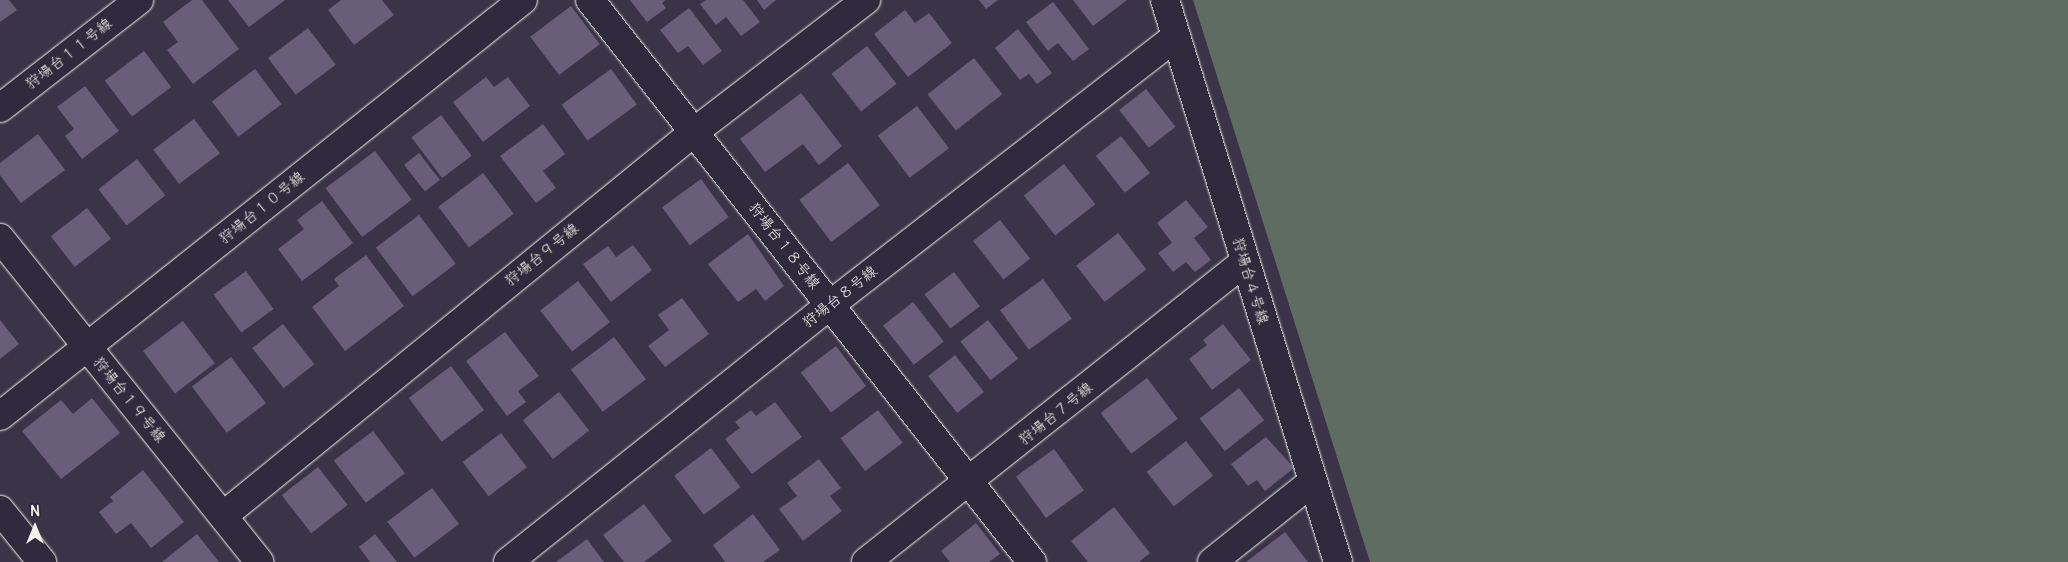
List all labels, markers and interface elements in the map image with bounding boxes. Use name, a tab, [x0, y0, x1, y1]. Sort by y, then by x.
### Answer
street label: 狩場台１１号線	[22, 15, 116, 93]
street label: 狩場台１０号線	[216, 168, 308, 248]
street label: 狩場台１８号線	[745, 199, 823, 293]
street label: 狩場台９号線	[501, 220, 583, 290]
street label: 狩場台４号線	[1228, 235, 1272, 327]
street label: 狩場台８号線	[799, 262, 881, 332]
street label: 狩場台１９号線	[89, 354, 169, 446]
street label: 狩場台７号線	[1015, 379, 1097, 449]
north arrow	[10, 502, 60, 552]
text: N	[30, 503, 40, 520]

